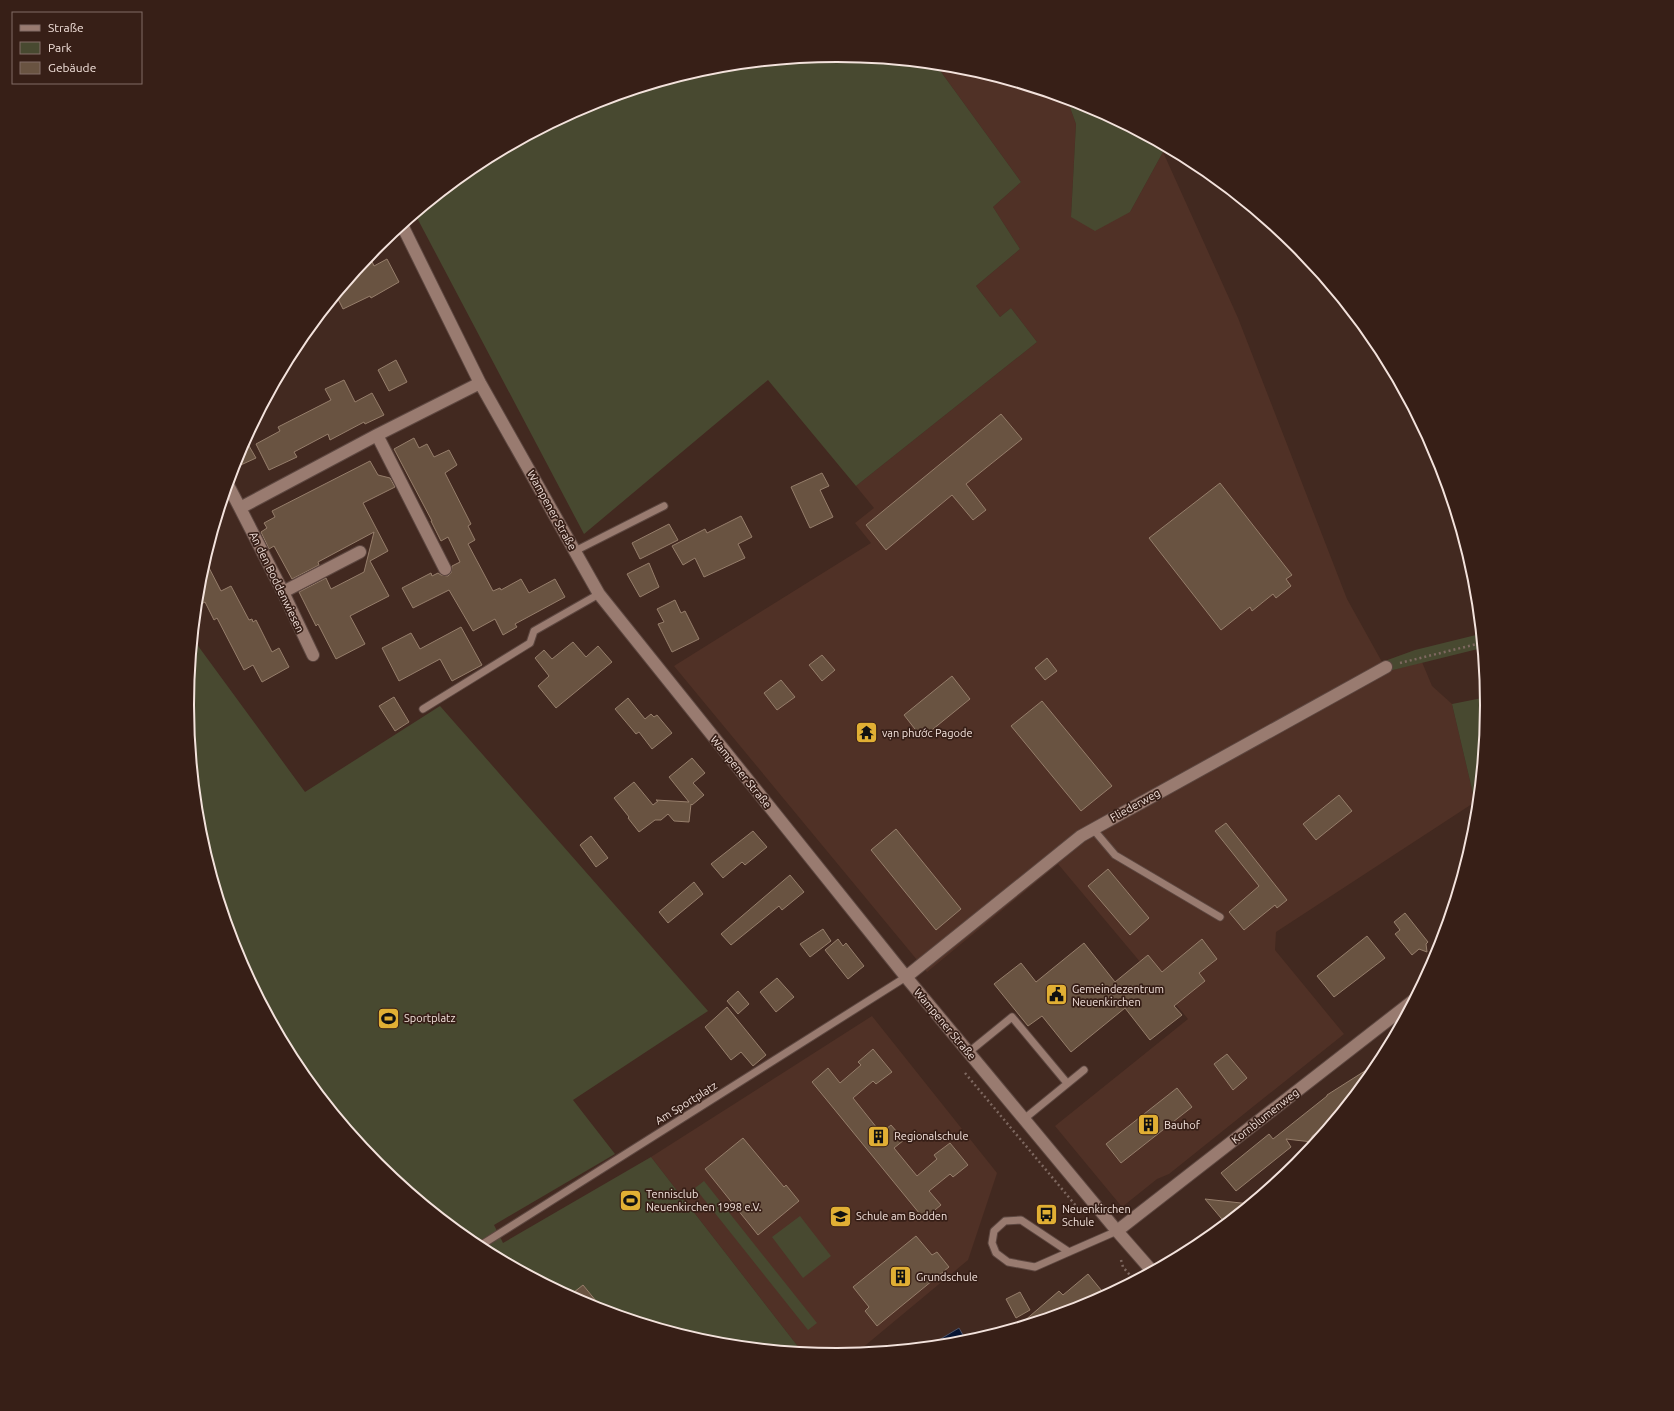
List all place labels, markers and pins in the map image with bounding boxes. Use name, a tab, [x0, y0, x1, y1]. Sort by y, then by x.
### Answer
temple icon: vạn phước Pagode	[854, 720, 880, 746]
place label: vạn phước Pagode	[882, 727, 973, 740]
public building icon: Gemeindezentrum Neuenkirchen	[1044, 982, 1070, 1008]
place label: Gemeindezentrum Neuenkirchen	[1072, 983, 1164, 1008]
sports icon: Sportplatz	[376, 1005, 402, 1031]
place label: Sportplatz	[404, 1012, 456, 1024]
building icon: Bauhof	[1136, 1112, 1162, 1138]
place label: Bauhof	[1164, 1119, 1201, 1131]
building icon: Regionalschule	[866, 1123, 892, 1149]
place label: Regionalschule	[894, 1130, 969, 1142]
sports icon: Tennisclub Neuenkirchen 1998 e.V.	[617, 1187, 643, 1213]
place label: Tennisclub Neuenkirchen 1998 e.V.	[646, 1188, 762, 1213]
bus stop icon: Neuenkirchen Schule	[1034, 1202, 1060, 1228]
school or university icon: Schule am Bodden	[827, 1203, 853, 1229]
place label: Neuenkirchen Schule	[1062, 1203, 1131, 1228]
place label: Schule am Bodden	[856, 1210, 947, 1222]
building icon: Grundschule	[888, 1264, 914, 1290]
place label: Grundschule	[916, 1271, 978, 1283]

